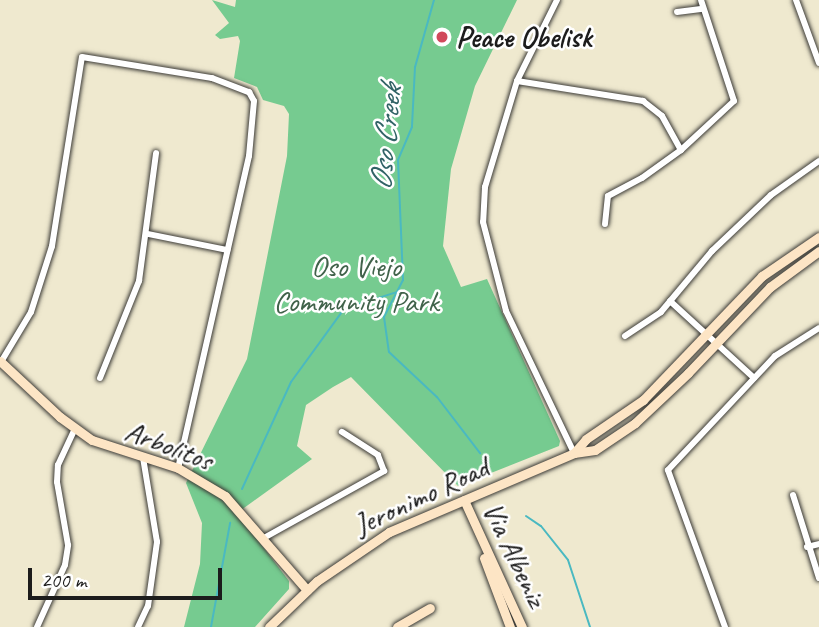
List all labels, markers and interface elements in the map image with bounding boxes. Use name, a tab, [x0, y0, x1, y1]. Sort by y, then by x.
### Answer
place label: Peace Obelisk	[456, 19, 591, 55]
marker: Peace Obelisk	[434, 29, 450, 45]
water label: Oso Creek	[361, 84, 411, 192]
park label: Oso Viejo Community Park	[273, 248, 439, 318]
street label: Arbolitos	[120, 412, 218, 478]
street label: Jeronimo Road	[348, 449, 494, 543]
street label: Via Albeniz	[475, 496, 555, 612]
scale bar	[32, 554, 226, 598]
text: 200 m	[41, 567, 86, 593]

